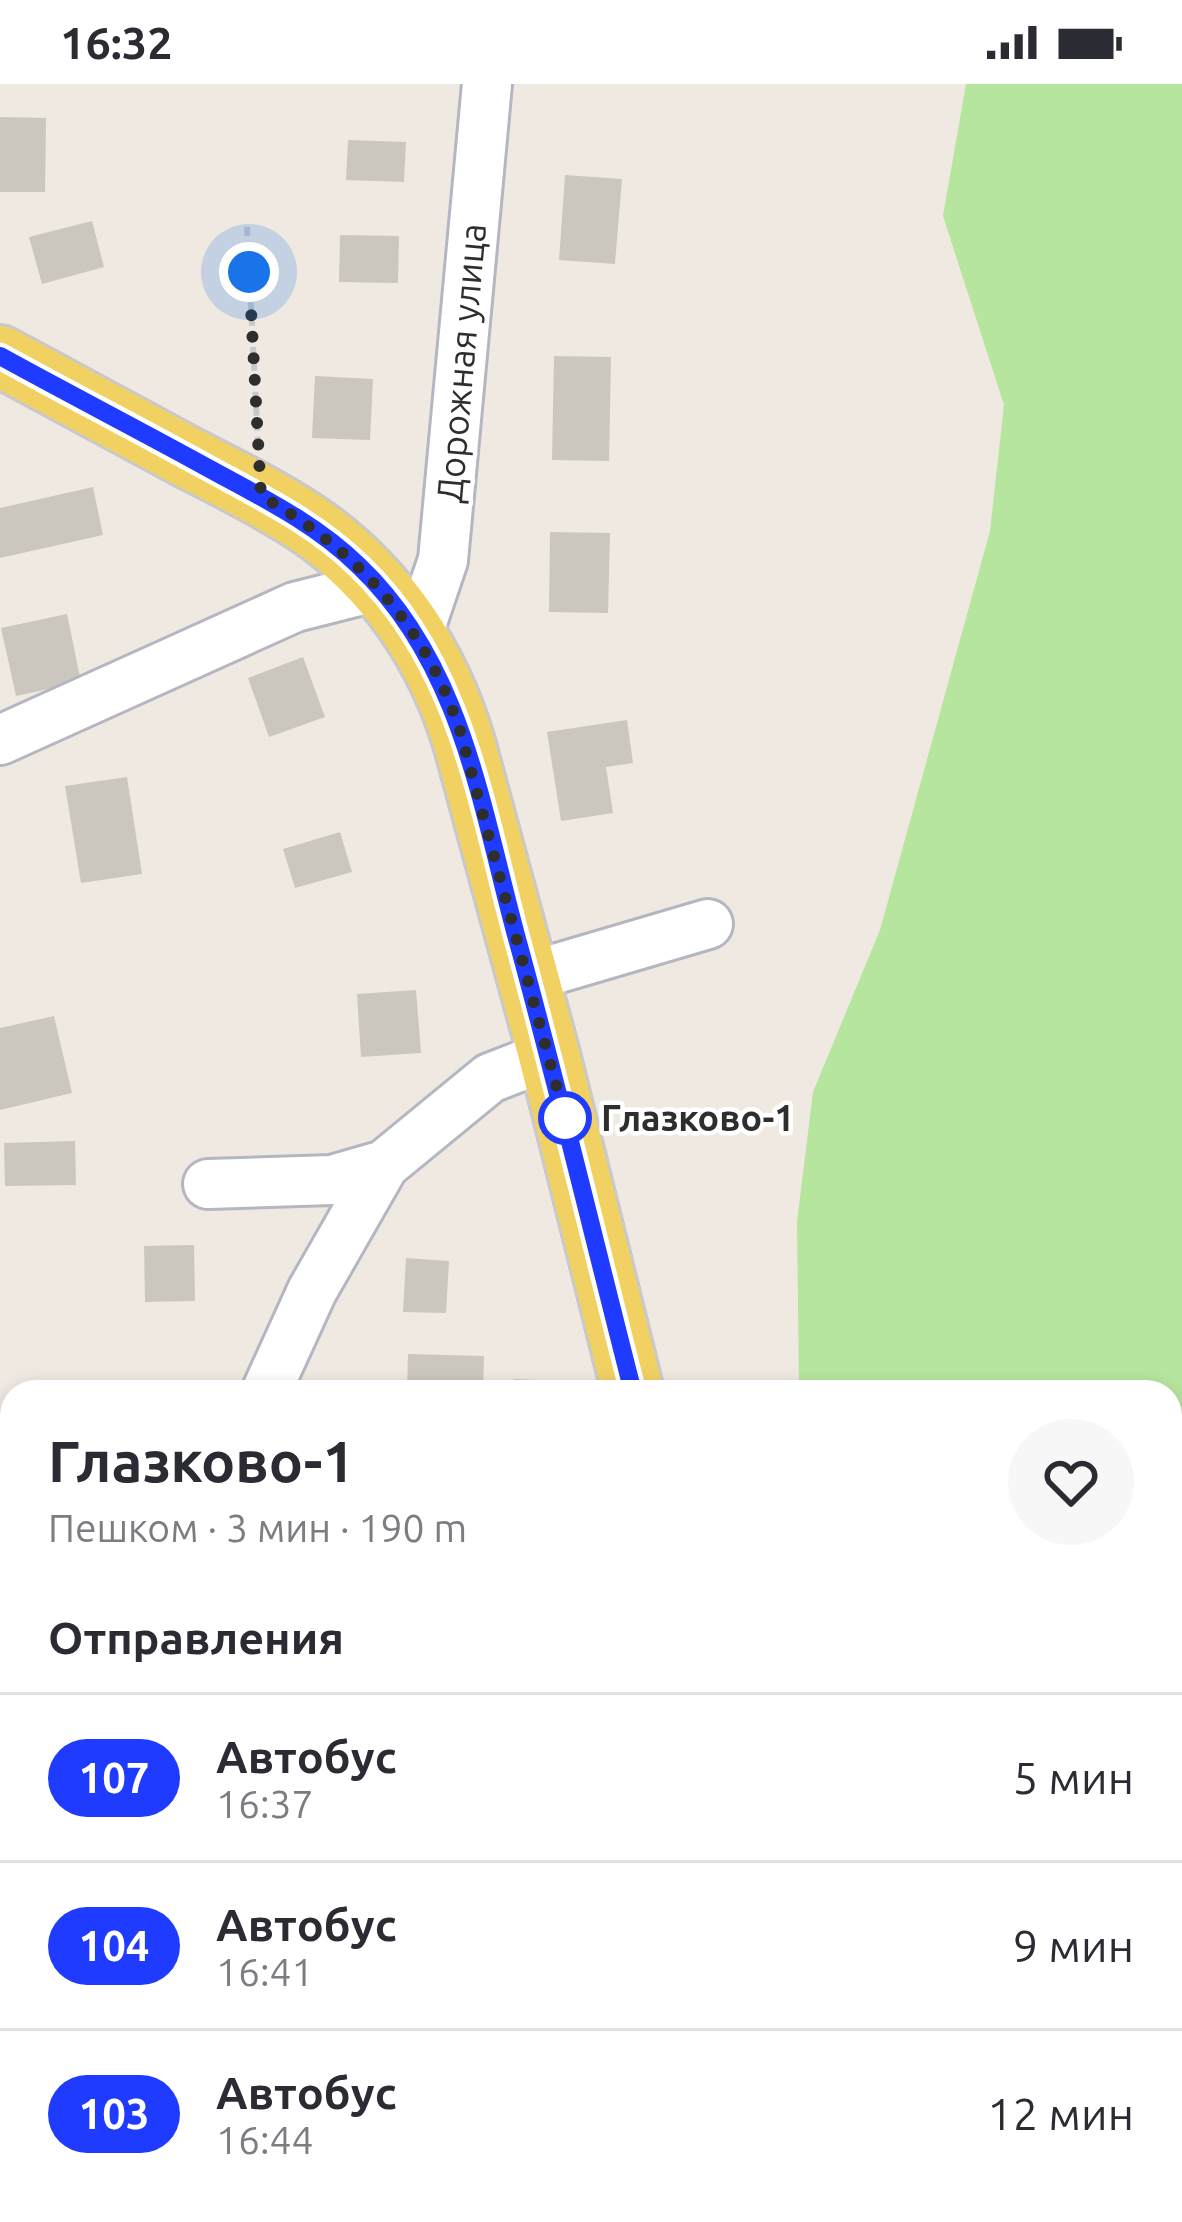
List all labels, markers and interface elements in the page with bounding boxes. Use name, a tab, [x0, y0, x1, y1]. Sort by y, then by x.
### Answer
text: 16:32	[60, 17, 173, 68]
street label: Дорожная улица	[428, 222, 493, 504]
your location	[219, 242, 279, 302]
marker: Глазково-1	[540, 1093, 590, 1143]
place label: Глазково-1	[601, 1097, 795, 1138]
button: heart	[1008, 1419, 1134, 1545]
text: Глазково-1	[48, 1429, 355, 1493]
text: Пешком · 3 мин · 190 m	[48, 1506, 467, 1549]
text: Отправления	[48, 1612, 344, 1663]
text: Автобус	[216, 1731, 397, 1782]
text: 5 мин	[1013, 1752, 1134, 1803]
text: 107	[78, 1754, 150, 1801]
text: 16:37	[216, 1782, 314, 1825]
text: Автобус	[216, 1899, 397, 1950]
text: 9 мин	[1013, 1920, 1134, 1971]
text: 104	[78, 1922, 150, 1969]
text: 16:41	[216, 1950, 314, 1993]
text: Автобус	[216, 2067, 397, 2118]
text: 12 мин	[987, 2088, 1134, 2139]
text: 103	[78, 2090, 150, 2137]
text: 16:44	[216, 2118, 314, 2161]

